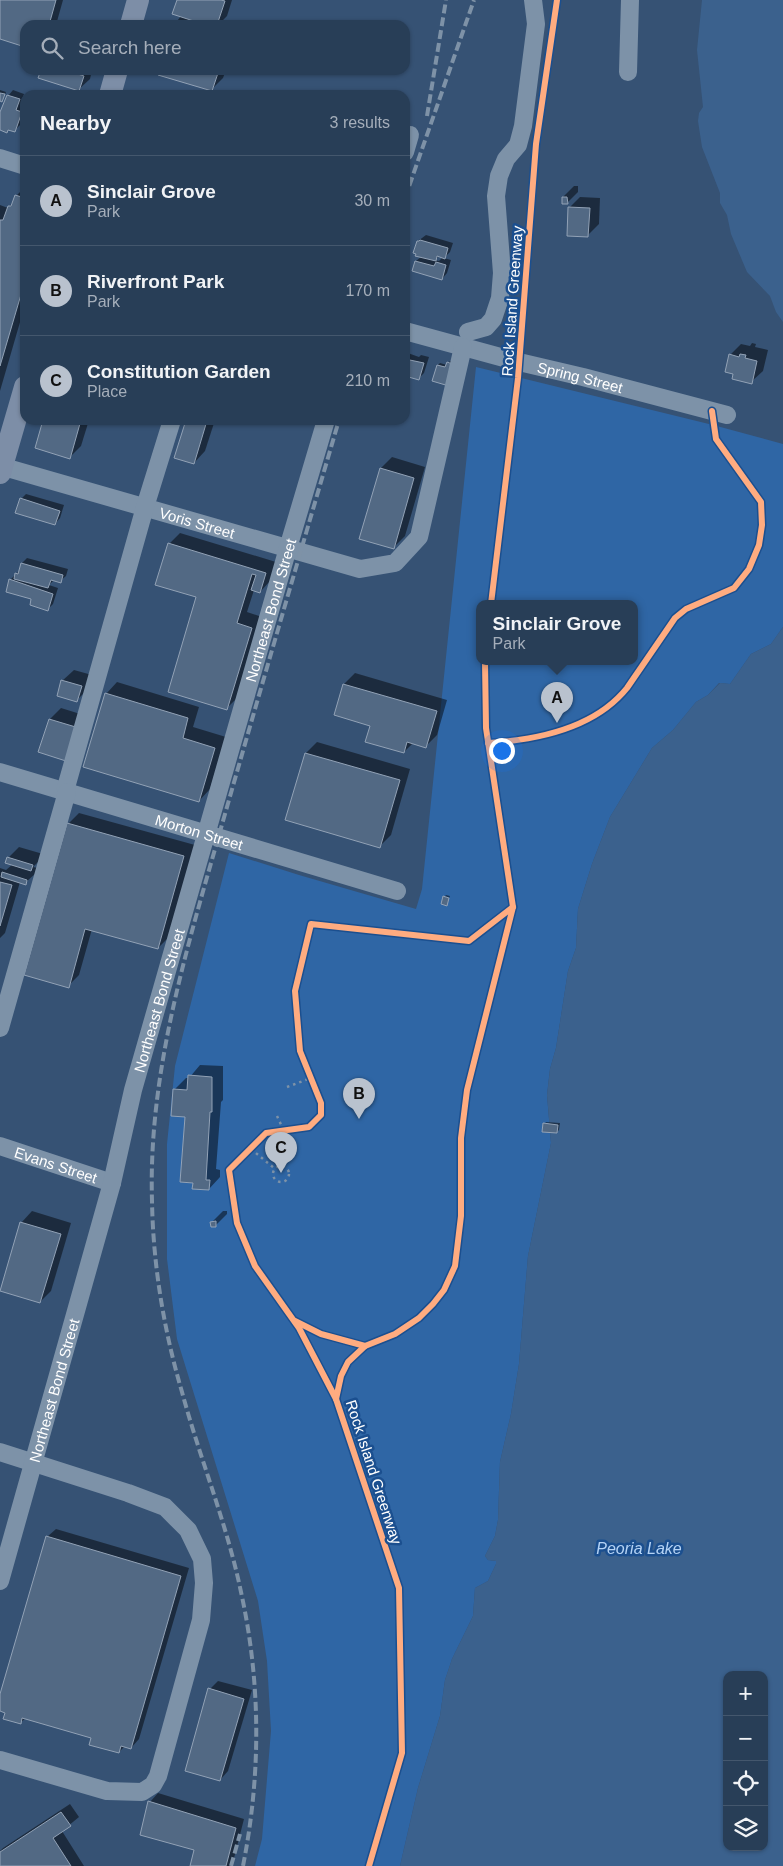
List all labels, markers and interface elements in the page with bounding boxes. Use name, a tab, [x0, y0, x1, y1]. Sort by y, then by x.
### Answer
search box	[20, 20, 410, 75]
icon: search	[38, 34, 66, 62]
text: Search here	[78, 37, 182, 58]
text: Nearby	[40, 111, 111, 134]
text: 3 results	[330, 114, 390, 131]
text: Sinclair Grove	[87, 181, 216, 202]
text: A	[50, 192, 62, 209]
text: 30 m	[354, 192, 390, 209]
text: Park	[87, 203, 120, 220]
street label: Rock Island Greenway	[498, 225, 526, 377]
text: Riverfront Park	[87, 271, 224, 292]
text: B	[50, 282, 62, 299]
text: 170 m	[346, 282, 390, 299]
text: Park	[87, 293, 120, 310]
street label: Spring Street	[536, 358, 626, 396]
text: Constitution Garden	[87, 361, 271, 382]
text: C	[50, 372, 62, 389]
text: 210 m	[346, 372, 390, 389]
text: Place	[87, 383, 127, 400]
street label: Voris Street	[157, 504, 238, 541]
street label: Northeast Bond Street	[242, 535, 299, 684]
popup	[476, 600, 638, 665]
text: Sinclair Grove	[493, 613, 621, 634]
text: Park	[493, 635, 525, 652]
pin: A	[541, 682, 573, 723]
your location	[489, 738, 515, 764]
street label: Morton Street	[153, 811, 246, 853]
street label: Northeast Bond Street	[130, 926, 187, 1074]
pin: B	[343, 1078, 375, 1119]
pin: C	[265, 1132, 297, 1173]
street label: Evans Street	[13, 1143, 100, 1186]
street label: Northeast Bond Street	[25, 1316, 82, 1464]
street label: Rock Island Greenway	[343, 1398, 406, 1547]
water label: Peoria Lake	[596, 1540, 682, 1557]
map controls	[723, 1671, 768, 1851]
button: +	[723, 1671, 768, 1716]
button: −	[723, 1716, 768, 1761]
button: locate	[723, 1761, 768, 1806]
button: layers	[723, 1806, 768, 1851]

